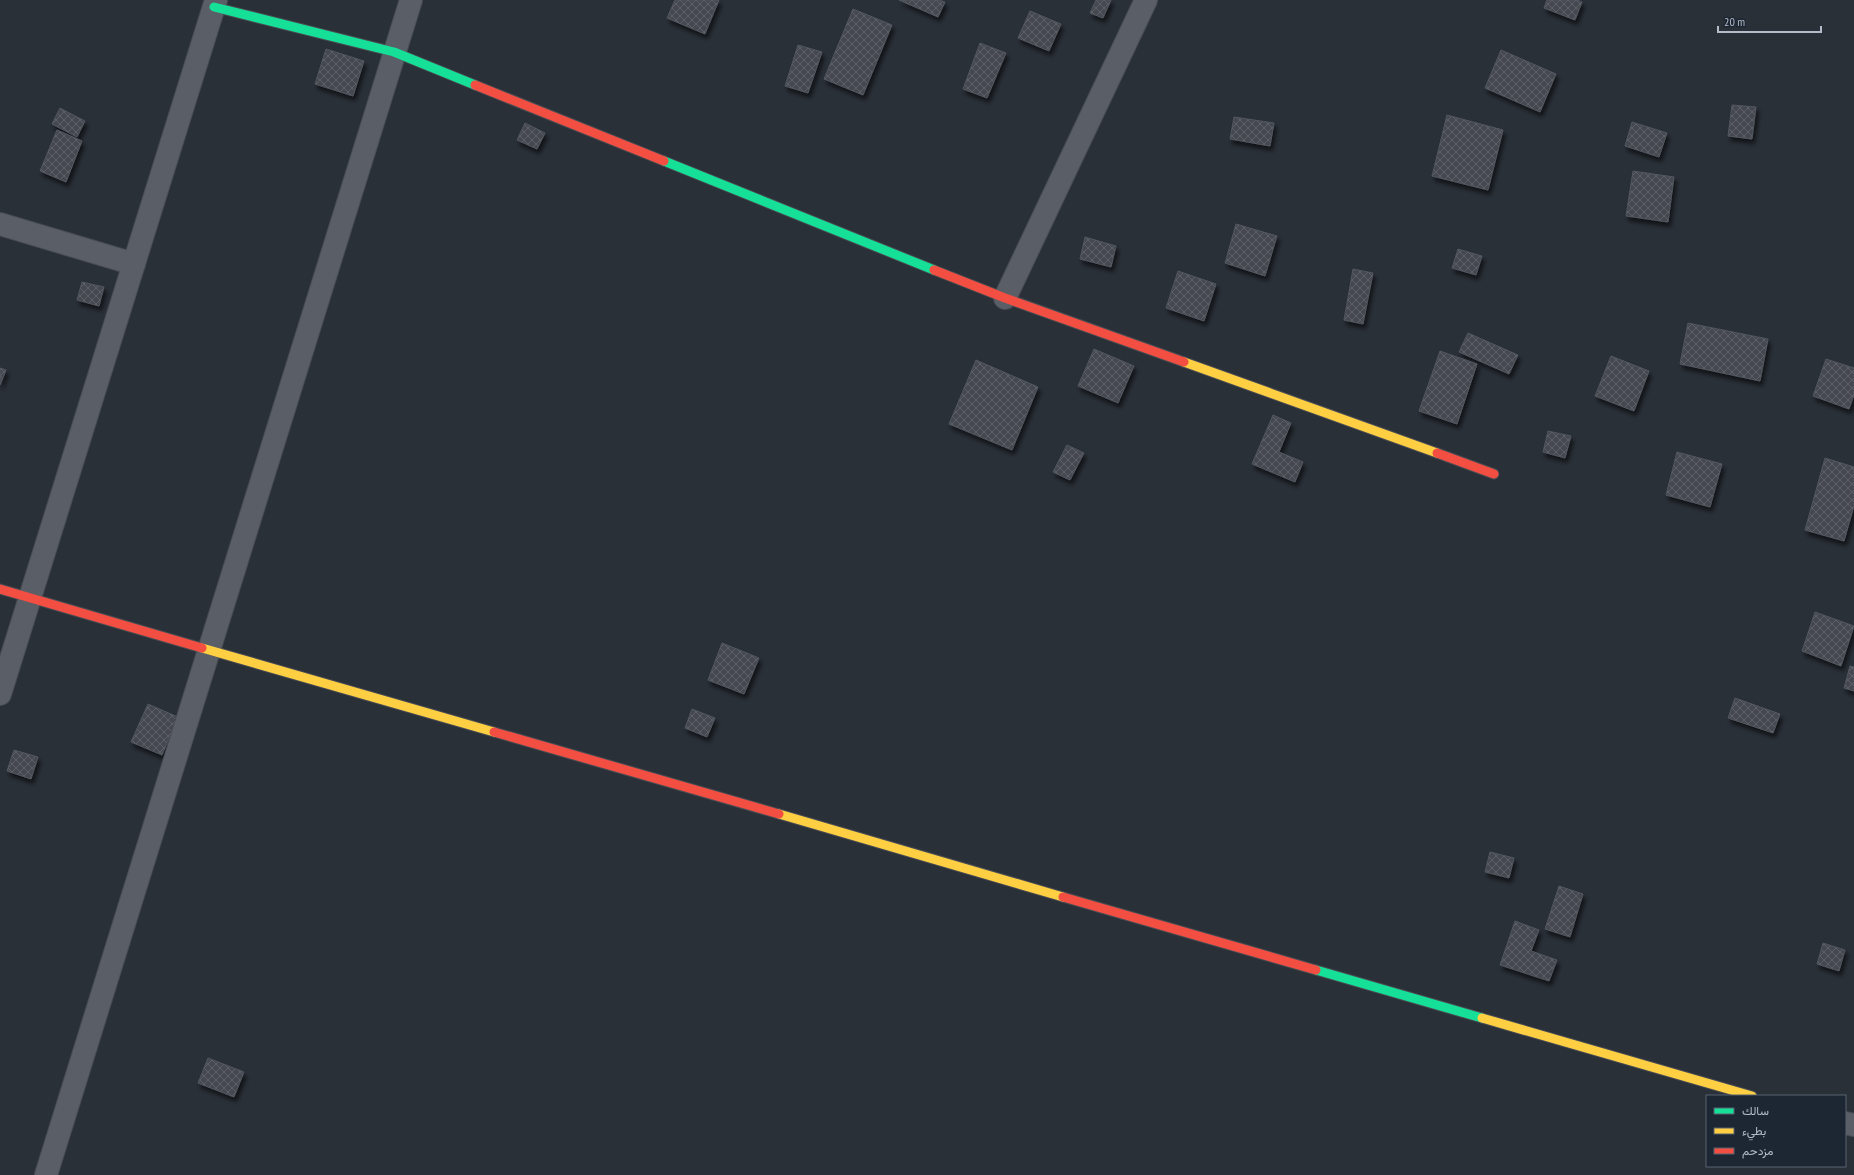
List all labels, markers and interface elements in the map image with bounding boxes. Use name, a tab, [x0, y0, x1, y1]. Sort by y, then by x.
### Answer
scale bar	[1718, 8, 1821, 34]
text: 20 m	[1724, 14, 1745, 29]
legend	[1706, 1095, 1846, 1167]
text: سالك	[1742, 1103, 1769, 1118]
text: بطيء	[1742, 1123, 1766, 1141]
text: مزدحم	[1742, 1143, 1773, 1159]

